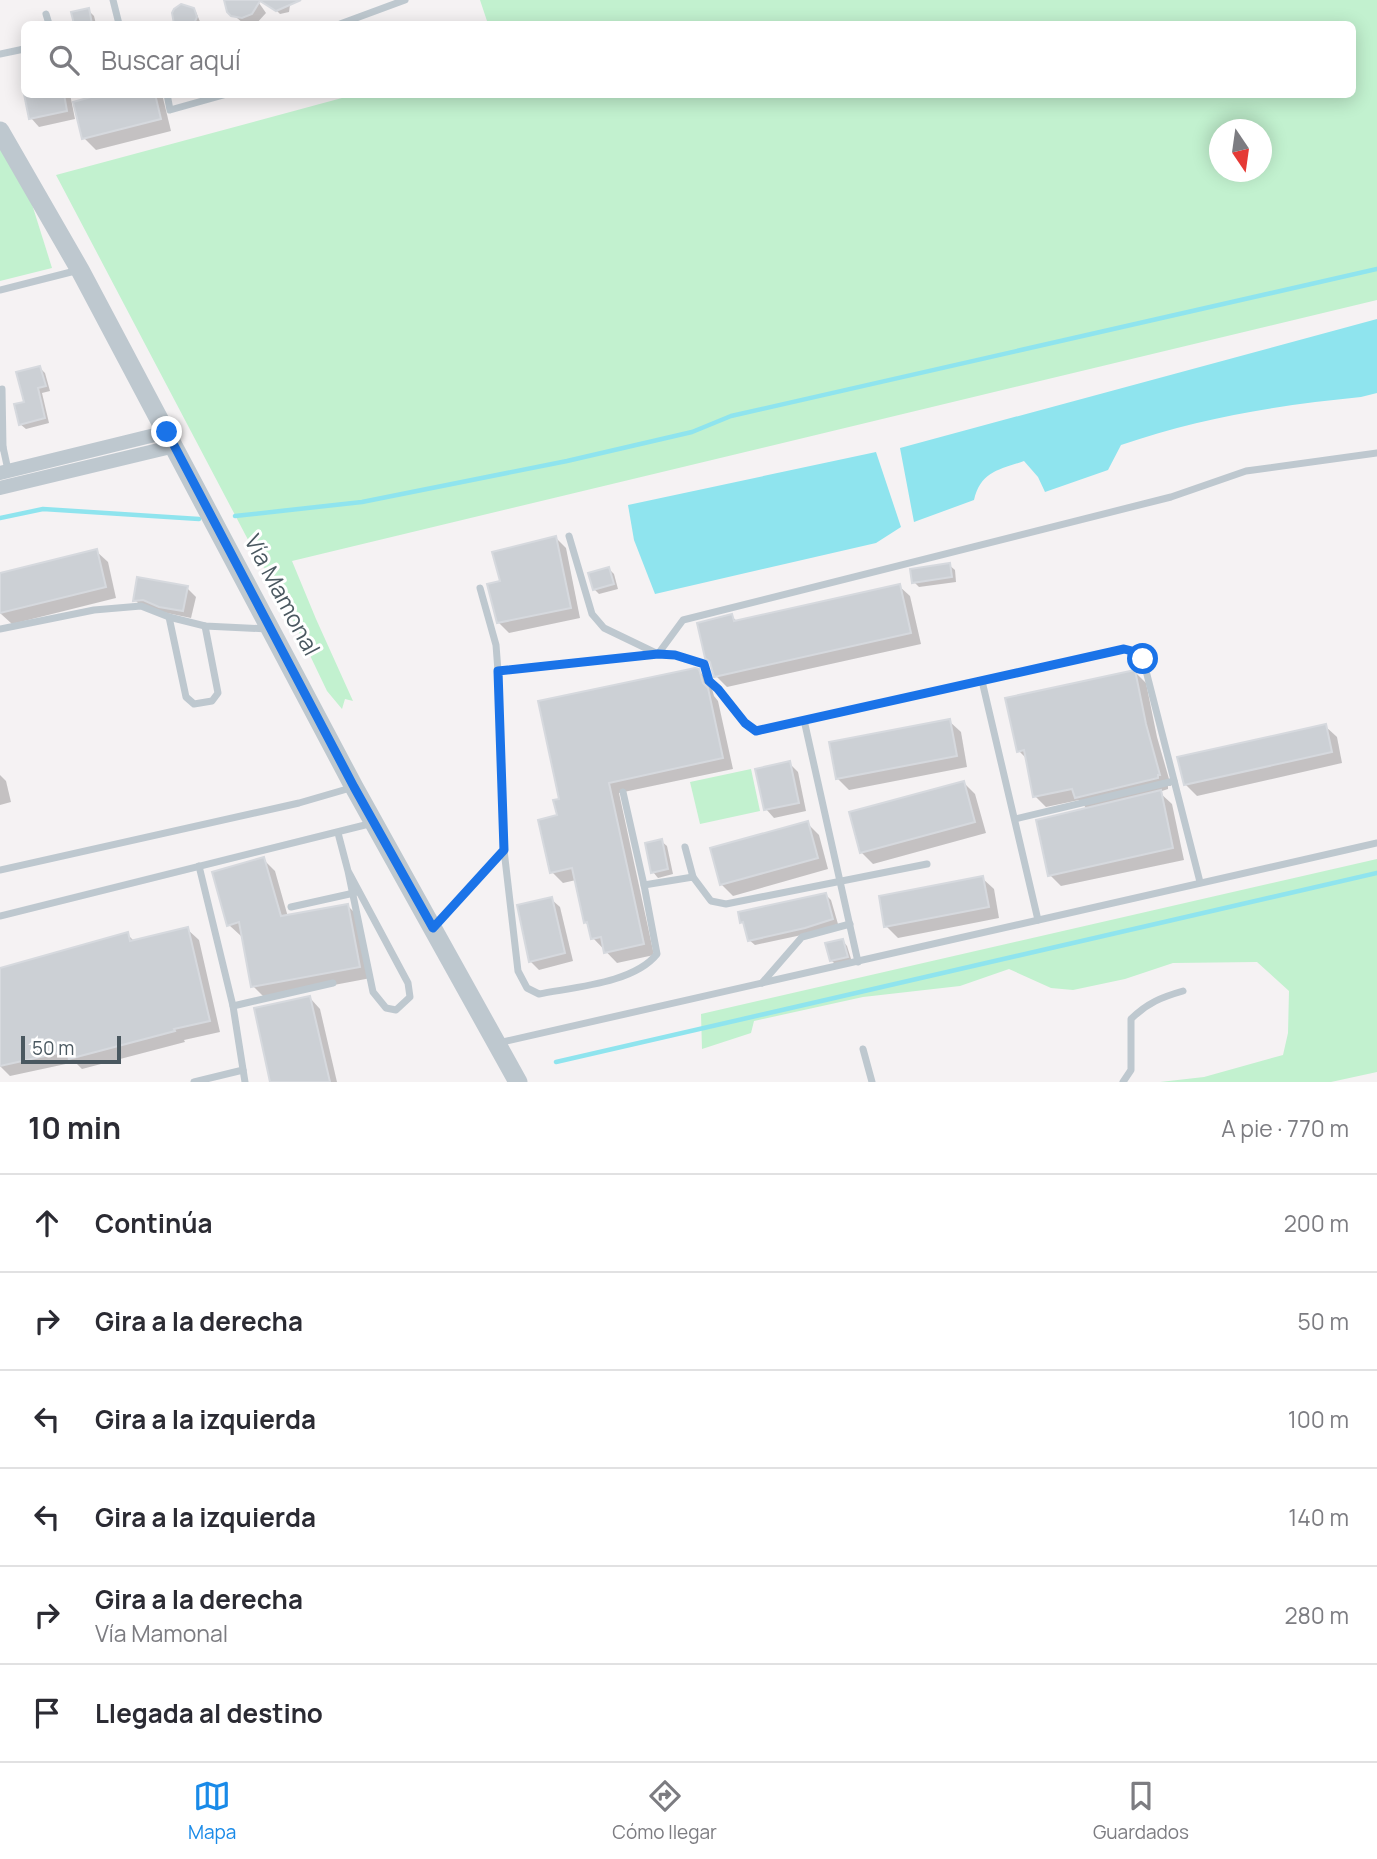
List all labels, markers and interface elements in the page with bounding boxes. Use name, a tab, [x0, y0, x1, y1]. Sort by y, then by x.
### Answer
search box	[21, 21, 1356, 98]
icon: search	[45, 41, 83, 79]
text: Buscar aquí	[101, 42, 241, 78]
north arrow	[1209, 119, 1272, 182]
route end	[151, 416, 182, 447]
street label: Vía Mamonal	[238, 528, 328, 661]
route start	[1127, 643, 1158, 674]
scale bar	[21, 1033, 121, 1065]
text: 50 m	[32, 1035, 74, 1061]
text: 10 min	[28, 1107, 121, 1148]
text: A pie · 770 m	[1221, 1112, 1349, 1144]
icon: ahead	[28, 1204, 66, 1242]
text: Continúa	[95, 1205, 213, 1241]
text: 200 m	[1284, 1207, 1349, 1239]
icon: right	[28, 1302, 66, 1340]
text: Gira a la derecha	[95, 1303, 303, 1339]
text: 50 m	[1298, 1305, 1349, 1337]
icon: left	[28, 1400, 66, 1438]
text: Gira a la izquierda	[95, 1401, 316, 1437]
text: 100 m	[1288, 1403, 1349, 1435]
icon: left	[28, 1498, 66, 1536]
text: Gira a la izquierda	[95, 1499, 316, 1535]
text: 140 m	[1288, 1501, 1349, 1533]
text: Gira a la derecha	[95, 1581, 303, 1617]
icon: right	[28, 1596, 66, 1634]
text: 280 m	[1284, 1599, 1349, 1631]
text: Vía Mamonal	[95, 1617, 228, 1649]
icon: arrive	[28, 1694, 66, 1732]
text: Llegada al destino	[95, 1695, 323, 1731]
tab: Mapa	[188, 1777, 236, 1845]
tab: Cómo llegar	[612, 1777, 717, 1845]
tab: Guardados	[1093, 1777, 1189, 1845]

